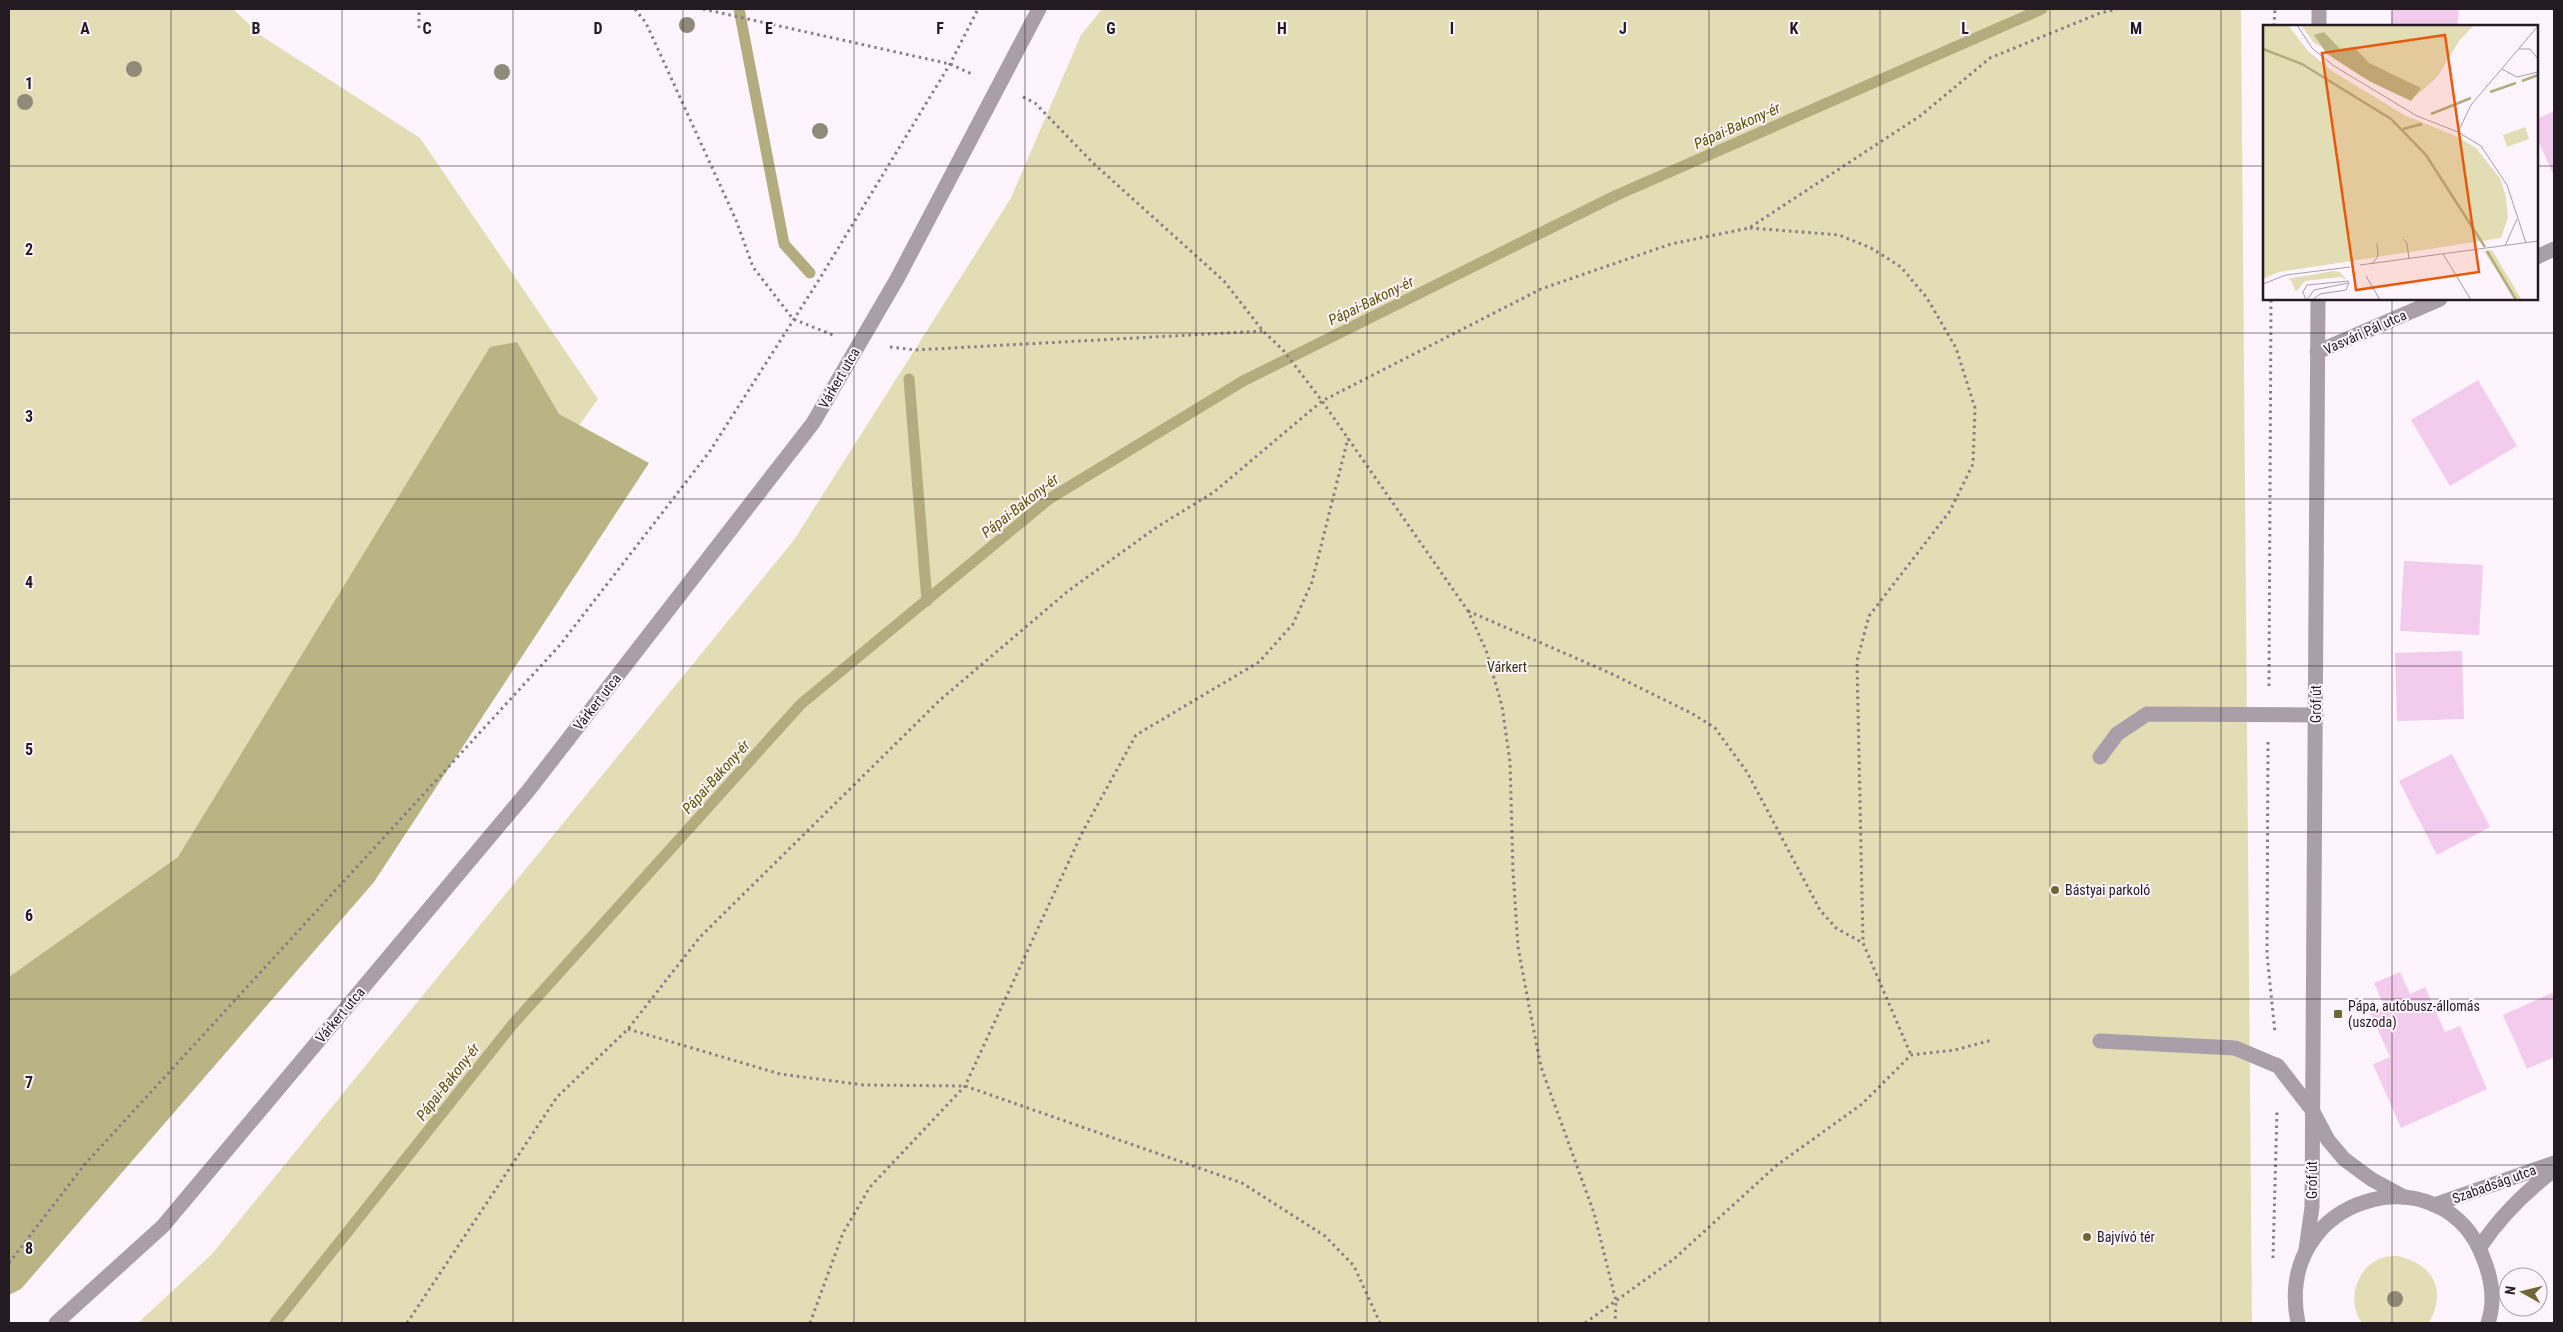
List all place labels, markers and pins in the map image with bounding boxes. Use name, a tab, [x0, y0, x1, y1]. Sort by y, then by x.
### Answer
place label: Bástyai parkoló	[2065, 882, 2150, 898]
marker: Bástyai parkoló	[2049, 884, 2061, 896]
place label: Pápa, autóbusz-állomás (uszoda)	[2348, 998, 2480, 1031]
marker: Pápa, autóbusz-állomás (uszoda)	[2332, 1008, 2344, 1020]
place label: Bajvívó tér	[2097, 1229, 2155, 1245]
marker: Bajvívó tér	[2081, 1231, 2093, 1243]

